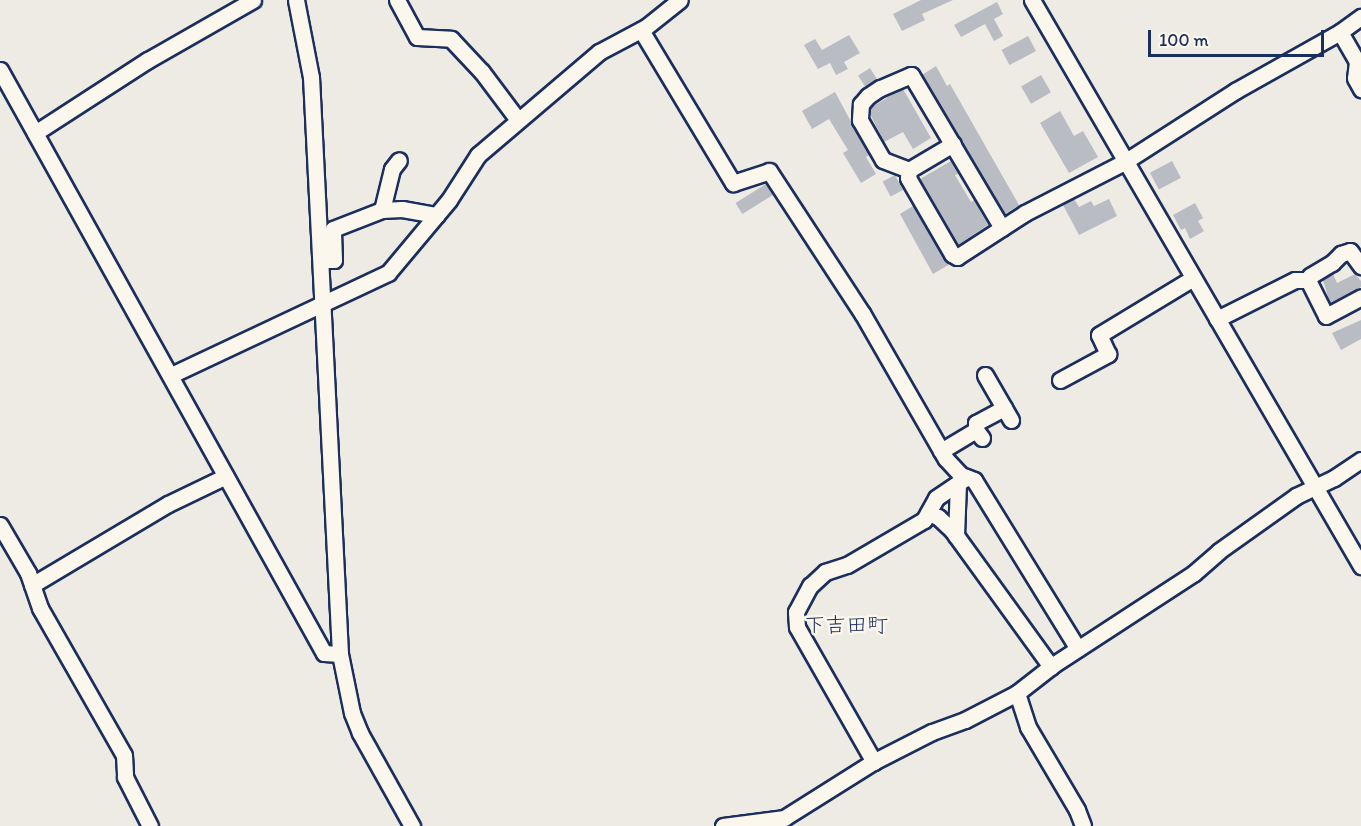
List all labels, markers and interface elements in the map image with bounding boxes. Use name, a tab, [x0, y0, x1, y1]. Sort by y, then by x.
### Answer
scale bar	[1151, 18, 1326, 56]
text: 100 m	[1159, 29, 1209, 51]
district label: 下吉田町	[804, 612, 888, 638]

